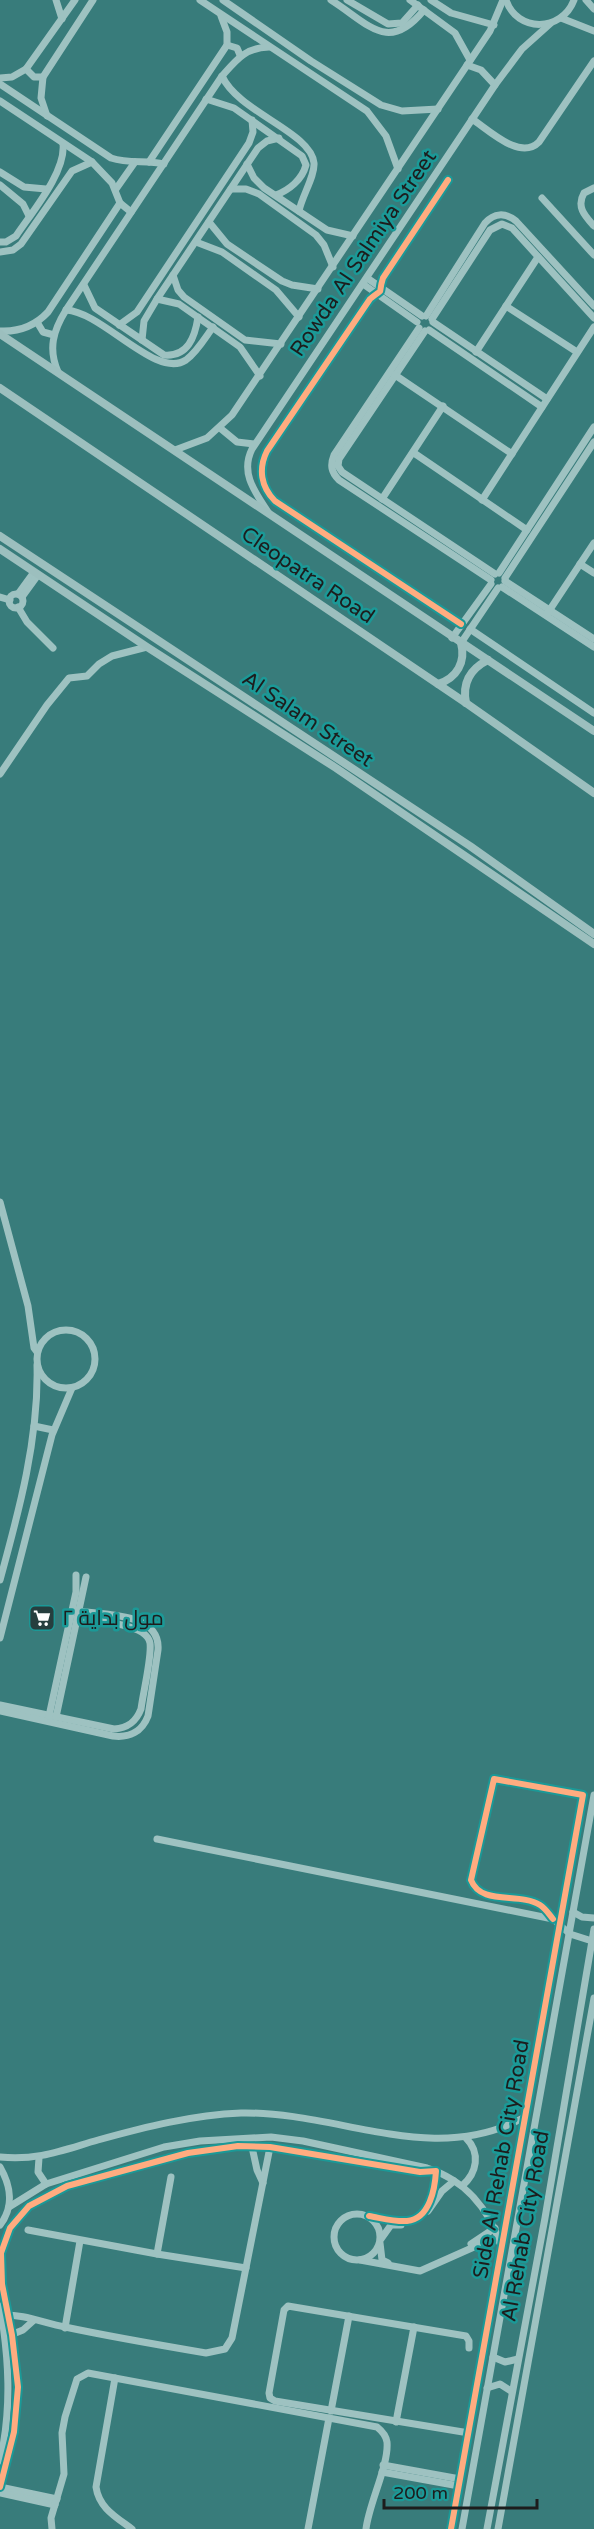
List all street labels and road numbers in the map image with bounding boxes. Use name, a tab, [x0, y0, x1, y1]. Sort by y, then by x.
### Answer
street label: Rowda Al Salmiya Street	[285, 145, 442, 361]
street label: Cleopatra Road	[236, 522, 379, 629]
street label: Al Salam Street	[237, 666, 378, 772]
street label: Side Al Rehab City Road	[468, 2038, 534, 2280]
street label: Al Rehab City Road	[496, 2128, 554, 2324]

